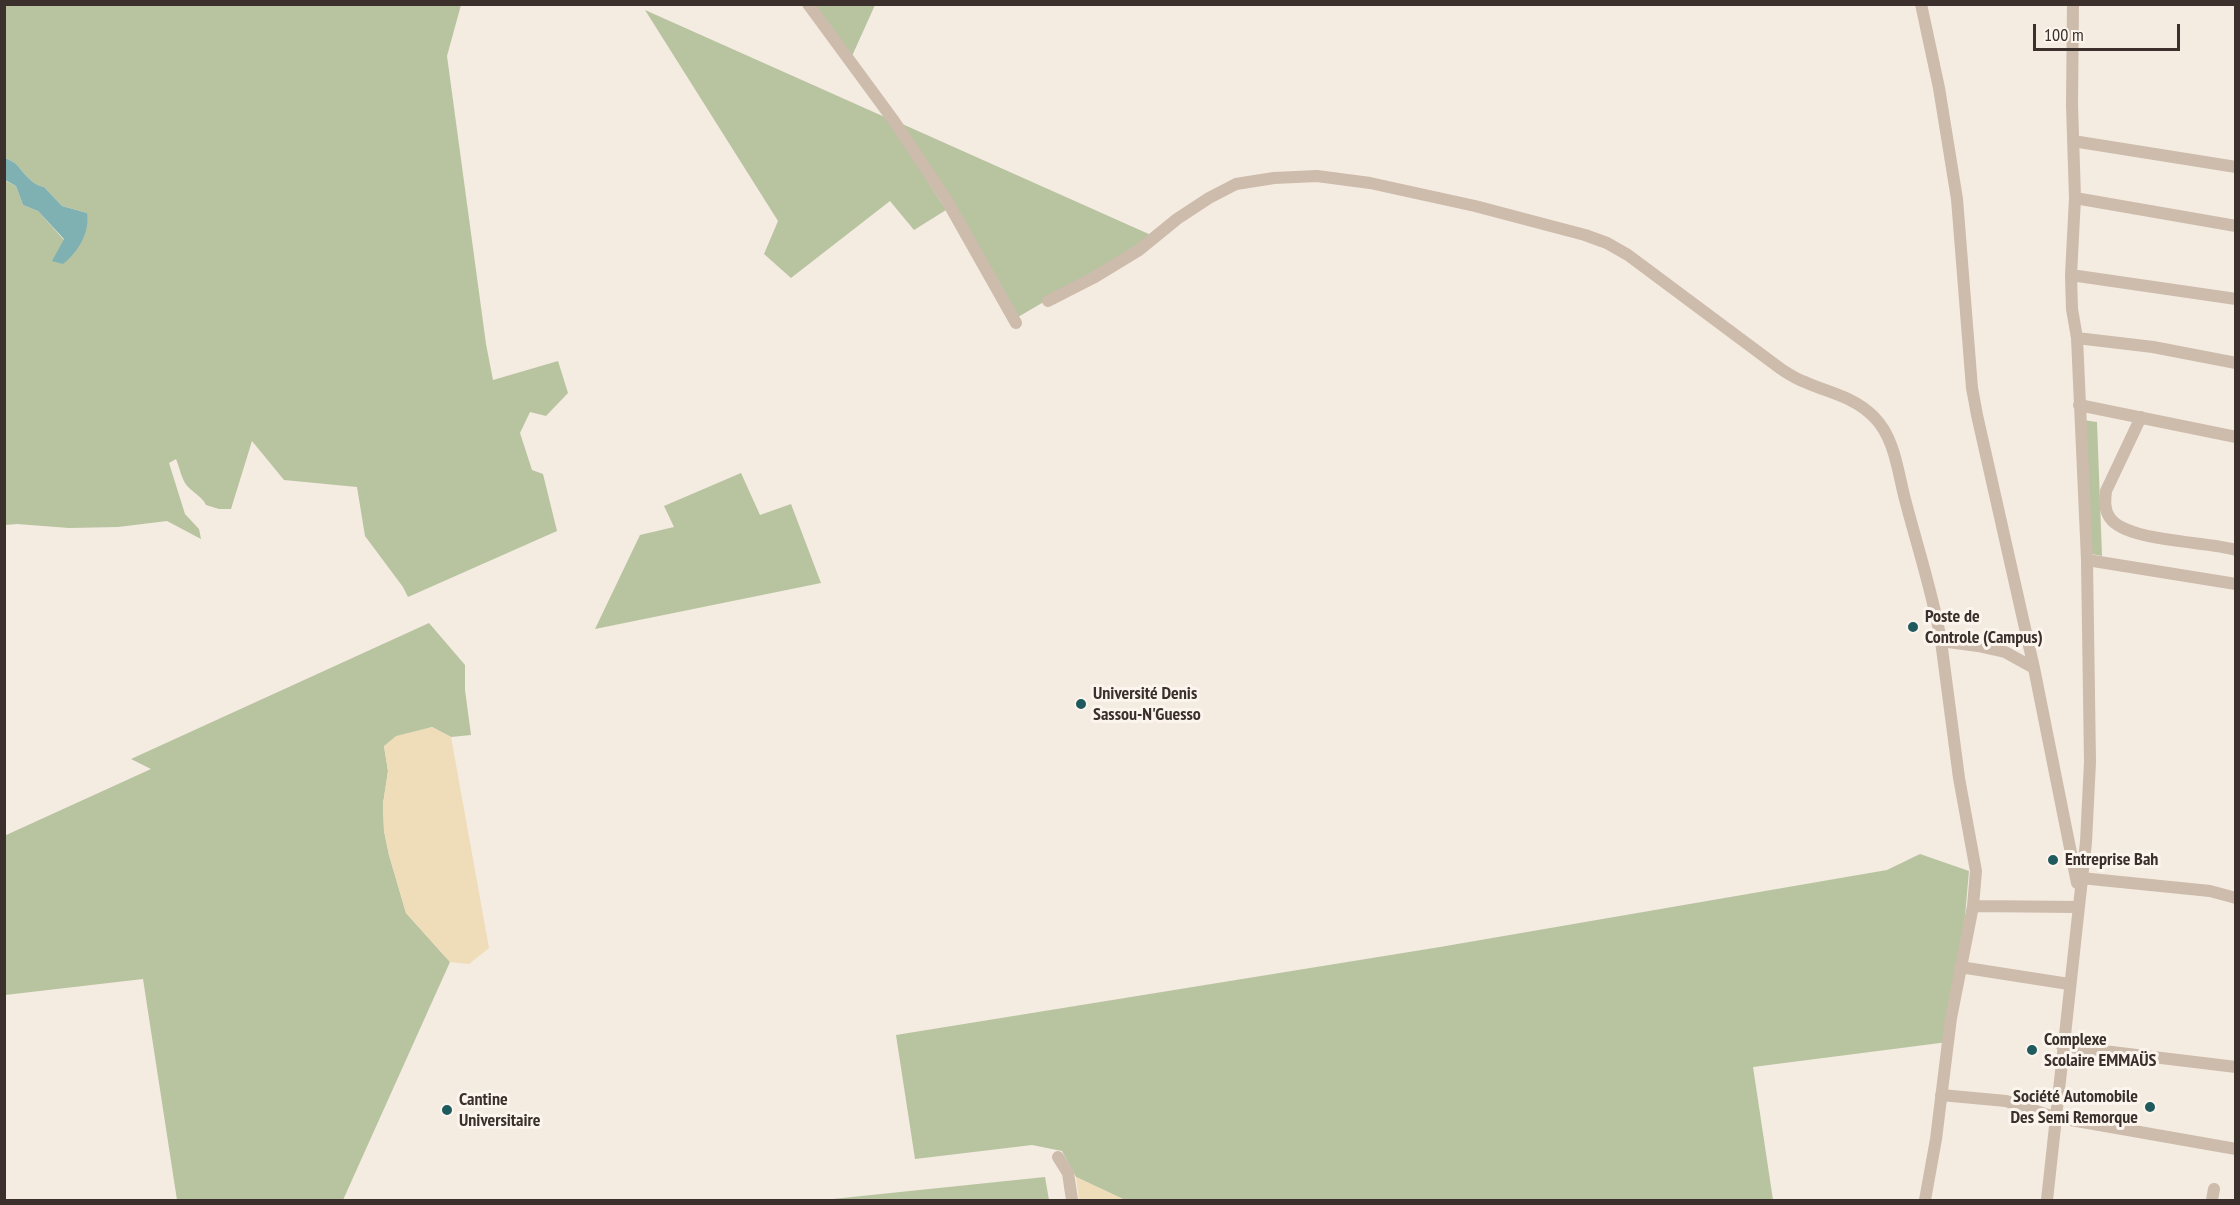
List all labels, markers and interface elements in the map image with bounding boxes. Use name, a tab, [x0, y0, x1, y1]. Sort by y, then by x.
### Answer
scale bar	[2036, 12, 2183, 50]
text: 100 m	[2044, 23, 2084, 46]
place label: Poste de Controle (Campus)	[1925, 606, 2043, 648]
marker: Poste de Controle (Campus)	[1906, 620, 1920, 634]
place label: Université Denis Sassou-N'Guesso	[1093, 683, 1201, 726]
marker: Université Denis Sassou-N'Guesso	[1074, 697, 1088, 711]
place label: Entreprise Bah	[2065, 849, 2158, 871]
marker: Entreprise Bah	[2046, 853, 2060, 867]
place label: Complexe Scolaire EMMAÜS	[2044, 1029, 2156, 1072]
marker: Complexe Scolaire EMMAÜS	[2025, 1043, 2039, 1057]
place label: Société Automobile Des Semi Remorque	[2010, 1086, 2138, 1128]
place label: Cantine Universitaire	[459, 1089, 541, 1132]
marker: Société Automobile Des Semi Remorque	[2143, 1100, 2157, 1114]
marker: Cantine Universitaire	[440, 1103, 454, 1117]

